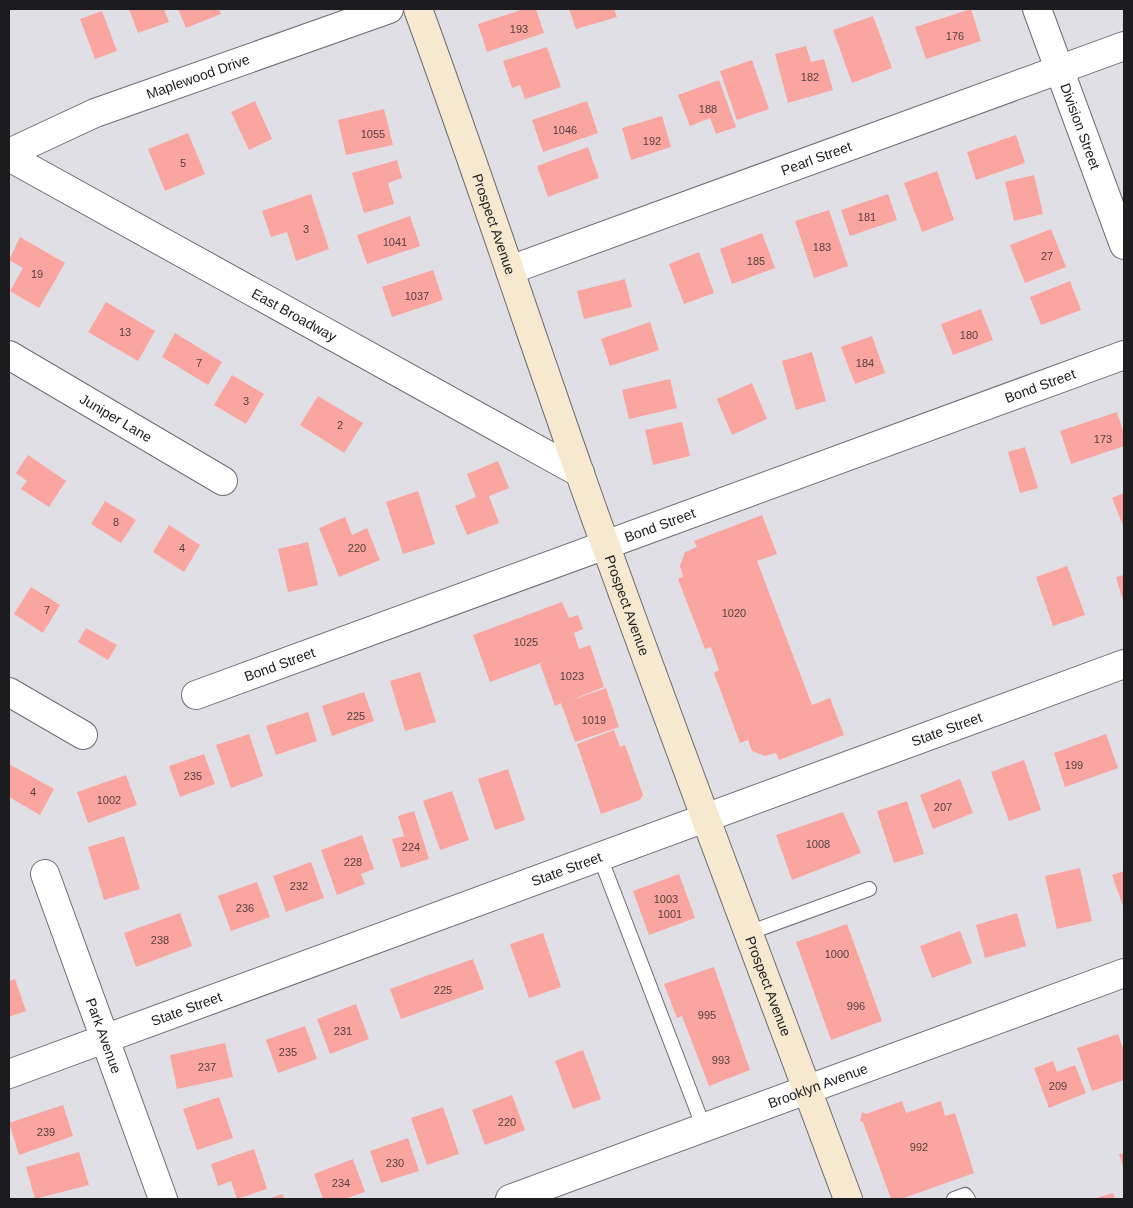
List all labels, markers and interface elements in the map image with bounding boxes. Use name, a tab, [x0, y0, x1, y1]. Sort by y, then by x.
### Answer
house number: 193	[510, 23, 528, 35]
house number: 176	[946, 30, 964, 42]
street label: Maplewood Drive	[144, 51, 252, 102]
house number: 182	[801, 71, 819, 83]
street label: Division Street	[1057, 81, 1103, 172]
house number: 188	[699, 103, 717, 115]
house number: 1046	[553, 124, 577, 136]
house number: 1055	[361, 128, 385, 140]
house number: 192	[643, 135, 661, 147]
street label: Pearl Street	[779, 138, 854, 178]
house number: 5	[180, 157, 186, 169]
street label: Prospect Avenue	[469, 171, 519, 277]
house number: 181	[858, 211, 876, 223]
house number: 3	[303, 223, 309, 235]
house number: 1041	[383, 236, 407, 248]
house number: 183	[813, 241, 831, 253]
house number: 27	[1041, 250, 1053, 262]
house number: 185	[747, 255, 765, 267]
house number: 19	[31, 268, 43, 280]
street label: East Broadway	[249, 285, 339, 345]
house number: 1037	[405, 290, 429, 302]
house number: 13	[119, 326, 131, 338]
house number: 180	[960, 329, 978, 341]
house number: 7	[196, 357, 202, 369]
house number: 184	[856, 357, 874, 369]
street label: Bond Street	[1003, 365, 1078, 406]
street label: Juniper Lane	[77, 390, 155, 445]
house number: 3	[243, 395, 249, 407]
house number: 2	[337, 419, 343, 431]
house number: 173	[1094, 433, 1112, 445]
street label: Bond Street	[622, 505, 697, 545]
house number: 8	[113, 516, 119, 528]
house number: 4	[179, 542, 185, 554]
house number: 220	[348, 542, 366, 554]
street label: Prospect Avenue	[602, 553, 653, 658]
house number: 7	[44, 604, 50, 616]
house number: 1020	[722, 607, 746, 619]
house number: 1025	[514, 636, 538, 648]
street label: Bond Street	[242, 644, 317, 685]
house number: 1023	[560, 670, 584, 682]
street label: State Street	[909, 709, 984, 750]
house number: 225	[347, 710, 365, 722]
house number: 1019	[582, 714, 606, 726]
house number: 199	[1065, 759, 1083, 771]
house number: 235	[184, 770, 202, 782]
house number: 4	[30, 786, 36, 798]
house number: 1002	[97, 794, 121, 806]
house number: 207	[934, 801, 952, 813]
house number: 1008	[806, 838, 830, 850]
house number: 224	[402, 841, 420, 853]
street label: State Street	[529, 849, 604, 889]
house number: 228	[344, 856, 362, 868]
house number: 232	[290, 880, 308, 892]
house number: 1003	[654, 893, 678, 905]
house number: 236	[236, 902, 254, 914]
house number: 1001	[658, 908, 682, 920]
house number: 238	[151, 934, 169, 946]
street label: Prospect Avenue	[742, 934, 794, 1039]
house number: 1000	[825, 948, 849, 960]
house number: 225	[434, 984, 452, 996]
street label: State Street	[149, 988, 224, 1029]
street label: Park Avenue	[83, 996, 125, 1076]
house number: 996	[847, 1000, 865, 1012]
house number: 995	[698, 1009, 716, 1021]
house number: 231	[334, 1025, 352, 1037]
house number: 235	[279, 1046, 297, 1058]
house number: 993	[712, 1054, 730, 1066]
street label: Brooklyn Avenue	[766, 1060, 870, 1111]
house number: 237	[198, 1061, 216, 1073]
house number: 209	[1049, 1080, 1067, 1092]
house number: 220	[498, 1116, 516, 1128]
house number: 239	[37, 1126, 55, 1138]
house number: 992	[910, 1141, 928, 1153]
house number: 230	[386, 1157, 404, 1169]
house number: 234	[332, 1177, 350, 1189]

